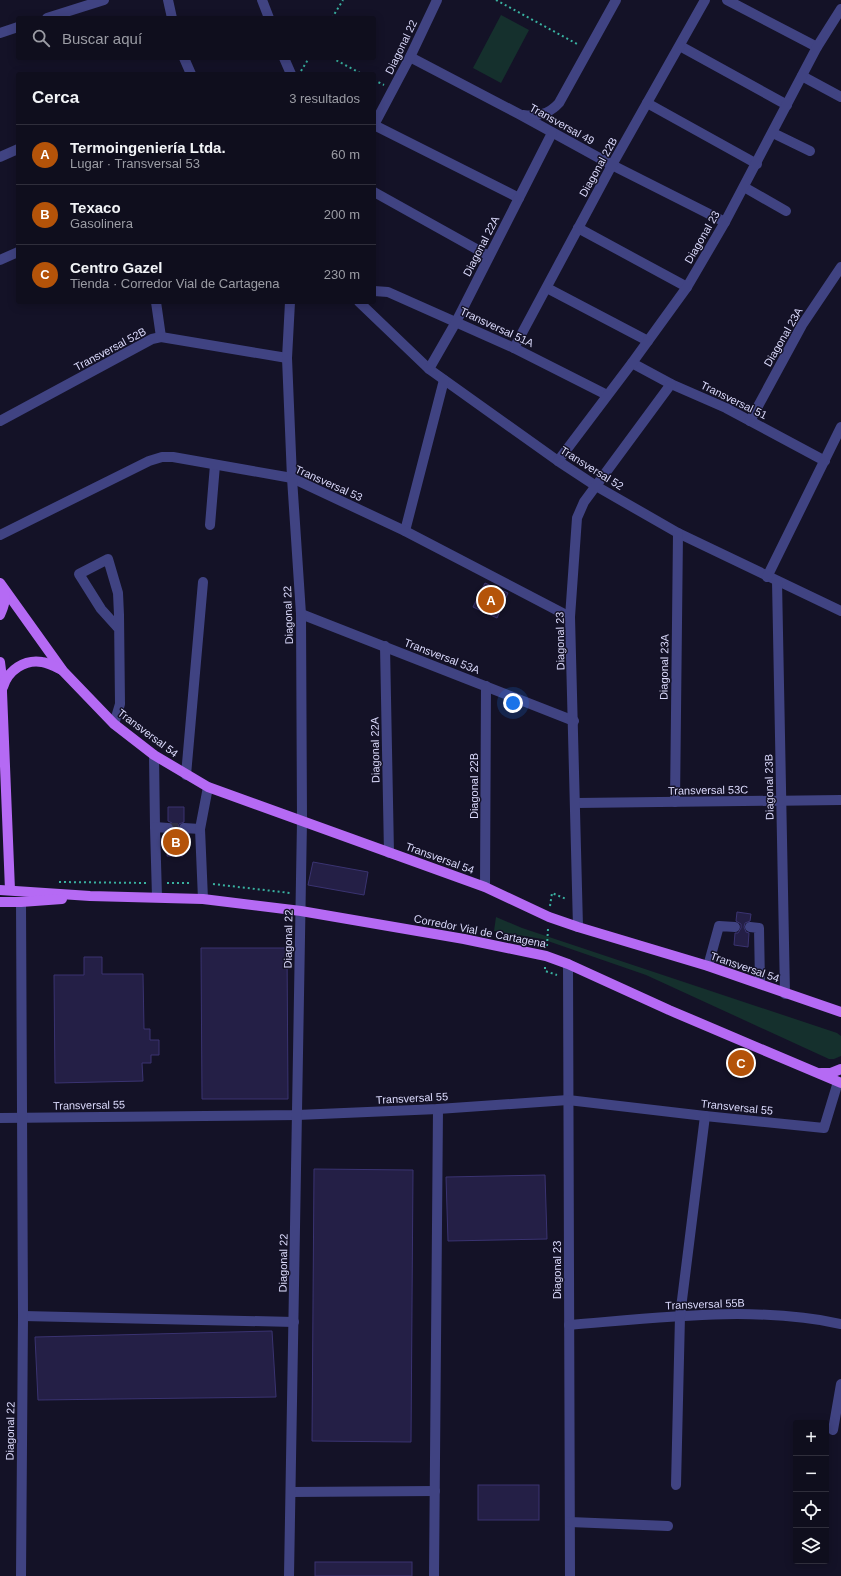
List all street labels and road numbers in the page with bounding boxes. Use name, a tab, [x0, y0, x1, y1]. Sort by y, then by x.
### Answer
street label: Diagonal 22	[383, 18, 419, 76]
street label: Transversal 49	[527, 101, 597, 147]
street label: Diagonal 22B	[577, 135, 619, 199]
street label: Diagonal 23	[682, 209, 722, 265]
street label: Diagonal 22A	[461, 213, 502, 278]
street label: Transversal 51A	[458, 305, 536, 350]
street label: Diagonal 23A	[761, 305, 805, 369]
street label: Transversal 52B	[72, 325, 148, 373]
street label: Transversal 51	[699, 379, 769, 421]
street label: Transversal 52	[558, 444, 626, 492]
street label: Transversal 53	[294, 463, 364, 503]
street label: Diagonal 22	[281, 585, 295, 645]
street label: Diagonal 23	[553, 612, 567, 670]
street label: Diagonal 23A	[657, 633, 671, 700]
street label: Transversal 53A	[403, 636, 482, 676]
street label: Transversal 54	[116, 706, 180, 760]
street label: Diagonal 22A	[368, 716, 382, 783]
street label: Diagonal 22B	[468, 753, 480, 819]
street label: Diagonal 23B	[762, 754, 776, 820]
street label: Transversal 53C	[668, 783, 748, 797]
street label: Transversal 54	[404, 840, 476, 876]
street label: Diagonal 22	[281, 910, 295, 968]
street label: Corredor Vial de Cartagena	[413, 912, 548, 950]
street label: Transversal 54	[709, 950, 781, 984]
street label: Transversal 55	[376, 1090, 448, 1106]
street label: Transversal 55	[700, 1097, 774, 1117]
street label: Transversal 55	[53, 1098, 125, 1112]
street label: Diagonal 22	[276, 1234, 290, 1292]
street label: Diagonal 23	[551, 1241, 563, 1299]
street label: Transversal 55B	[665, 1297, 745, 1311]
street label: Diagonal 22	[3, 1402, 17, 1460]

